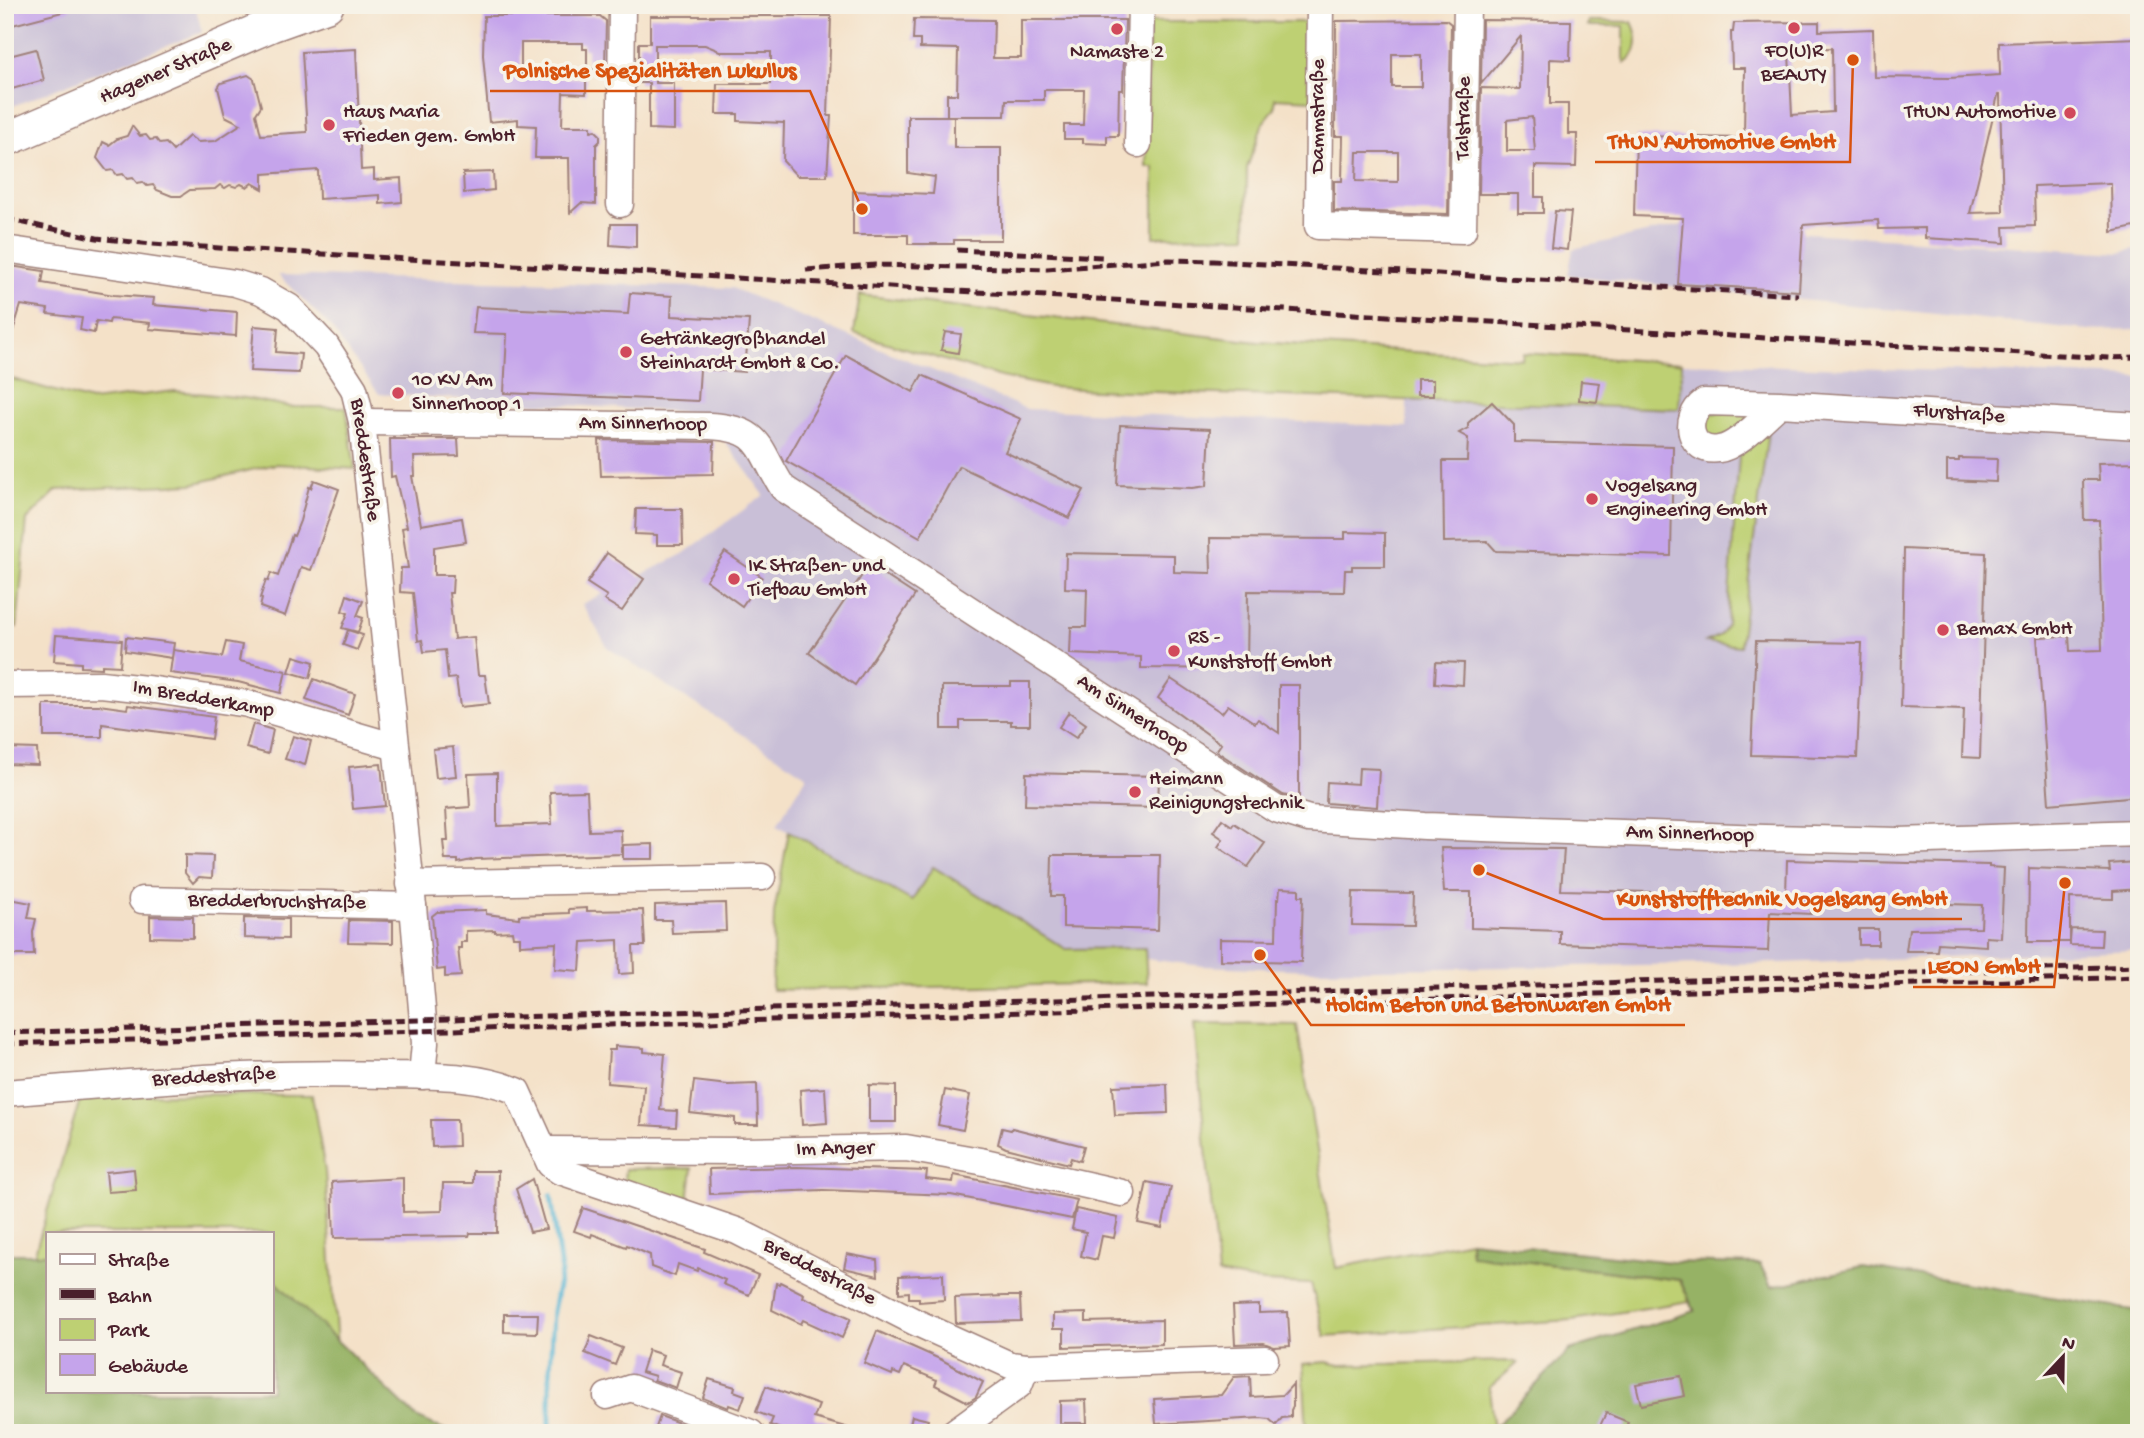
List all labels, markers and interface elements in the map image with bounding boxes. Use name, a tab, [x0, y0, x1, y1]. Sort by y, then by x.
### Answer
marker: FO(U)R BEAUTY	[1786, 20, 1802, 36]
marker: Namaste 2	[1109, 21, 1125, 37]
street label: Hagener Straße	[96, 33, 237, 111]
place label: FO(U)R BEAUTY	[1760, 40, 1827, 89]
place label: Namaste 2	[1070, 41, 1164, 66]
callout: Polnische Spezialitäten Lukullus	[490, 47, 810, 91]
street label: Dammstraße	[1307, 58, 1332, 175]
text: Polnische Spezialitäten Lukullus	[502, 59, 798, 86]
street label: Talstraße	[1452, 75, 1478, 161]
place label: Haus Maria Frieden gem. GmbH	[342, 101, 516, 150]
place label: THUN Automotive	[1903, 101, 2057, 126]
marker: THUN Automotive	[2062, 105, 2078, 121]
marker: Haus Maria Frieden gem. GmbH	[321, 117, 337, 133]
callout: THUN Automotive GmbH	[1595, 118, 1850, 162]
text: THUN Automotive GmbH	[1606, 130, 1837, 157]
place label: Getränkegroßhandel Steinhardt GmbH & Co.	[640, 328, 840, 377]
marker: Getränkegroßhandel Steinhardt GmbH & Co.	[618, 344, 634, 360]
place label: 10 KV Am Sinnerhoop 1	[411, 369, 521, 418]
marker: 10 KV Am Sinnerhoop 1	[390, 385, 406, 401]
street label: Breddestraße	[343, 396, 385, 524]
street label: Flurstraße	[1911, 399, 2007, 431]
street label: Am Sinnerhoop	[579, 411, 708, 439]
place label: Vogelsang Engineering GmbH	[1605, 475, 1768, 524]
marker: Vogelsang Engineering GmbH	[1584, 491, 1600, 507]
place label: IK Straßen- und Tiefbau GmbH	[747, 555, 886, 604]
marker: IK Straßen- und Tiefbau GmbH	[726, 571, 742, 587]
place label: BemaX GmbH	[1956, 618, 2073, 643]
marker: BemaX GmbH	[1935, 622, 1951, 638]
place label: RS - Kunststoff GmbH	[1188, 627, 1333, 676]
marker: RS - Kunststoff GmbH	[1166, 643, 1182, 659]
street label: Am Sinnerhoop	[1071, 670, 1193, 761]
street label: Im Bredderkamp	[130, 675, 276, 725]
place label: Heimann Reinigungstechnik	[1149, 768, 1306, 817]
marker: Heimann Reinigungstechnik	[1127, 784, 1143, 800]
street label: Am Sinnerhoop	[1625, 820, 1755, 850]
callout: Kunststofftechnik Vogelsang GmbH	[1603, 875, 1962, 919]
text: Kunststofftechnik Vogelsang GmbH	[1616, 887, 1948, 914]
street label: Bredderbruchstraße	[187, 889, 367, 917]
callout: LEON GmbH	[1913, 943, 2054, 987]
text: LEON GmbH	[1927, 955, 2041, 982]
callout: Holcim Beton und Betonwaren GmbH	[1311, 981, 1685, 1025]
text: Holcim Beton und Betonwaren GmbH	[1325, 993, 1672, 1020]
street label: Breddestraße	[151, 1062, 277, 1094]
street label: Im Anger	[796, 1137, 876, 1163]
legend	[46, 1232, 273, 1392]
street label: Breddestraße	[757, 1233, 881, 1313]
text: Straße	[108, 1250, 170, 1275]
text: Bahn	[107, 1286, 152, 1311]
text: Park	[107, 1320, 151, 1345]
north arrow	[2028, 1322, 2098, 1392]
text: N	[2058, 1331, 2078, 1357]
text: Gebäude	[108, 1356, 189, 1381]

